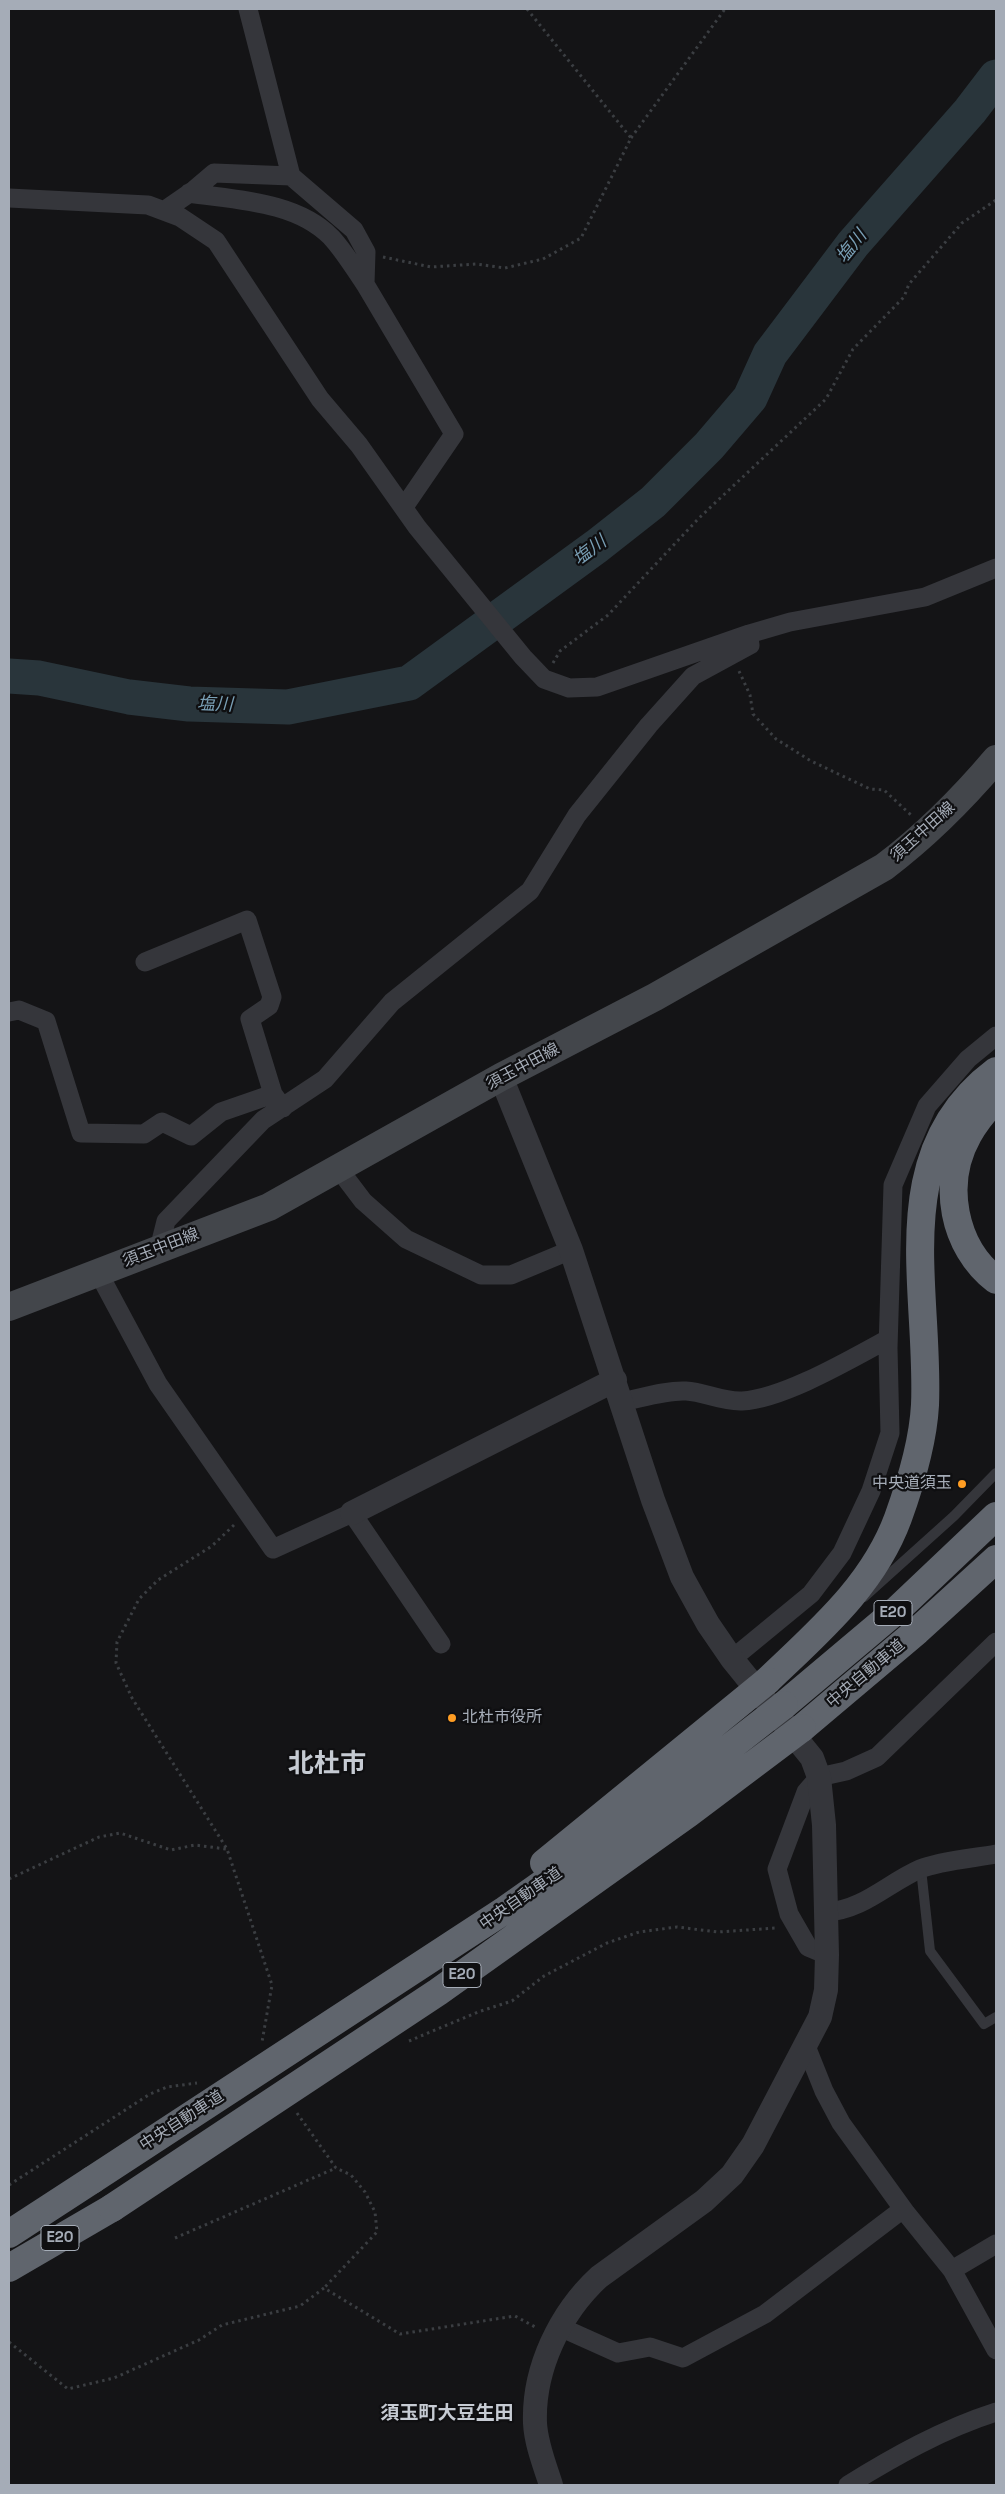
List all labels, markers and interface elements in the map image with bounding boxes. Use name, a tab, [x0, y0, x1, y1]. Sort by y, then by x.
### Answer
water label: 塩川	[832, 226, 872, 268]
water label: 塩川	[569, 532, 611, 570]
water label: 塩川	[197, 694, 233, 716]
street label: 須玉中田線	[887, 798, 959, 866]
street label: 須玉中田線	[483, 1040, 563, 1094]
street label: 須玉中田線	[120, 1225, 202, 1271]
place label: 中央道須玉	[872, 1474, 952, 1494]
marker: 中央道須玉	[956, 1478, 968, 1490]
road number: E20	[874, 1600, 912, 1626]
street label: 中央自動車道	[823, 1636, 909, 1712]
place label: 北杜市役所	[462, 1708, 542, 1728]
marker: 北杜市役所	[446, 1712, 458, 1724]
district label: 北杜市	[288, 1749, 366, 1781]
street label: 中央自動車道	[476, 1864, 566, 1934]
road number: E20	[443, 1962, 481, 1988]
street label: 中央自動車道	[137, 2087, 227, 2155]
road number: E20	[41, 2226, 79, 2250]
district label: 須玉町大豆生田	[381, 2403, 513, 2425]

